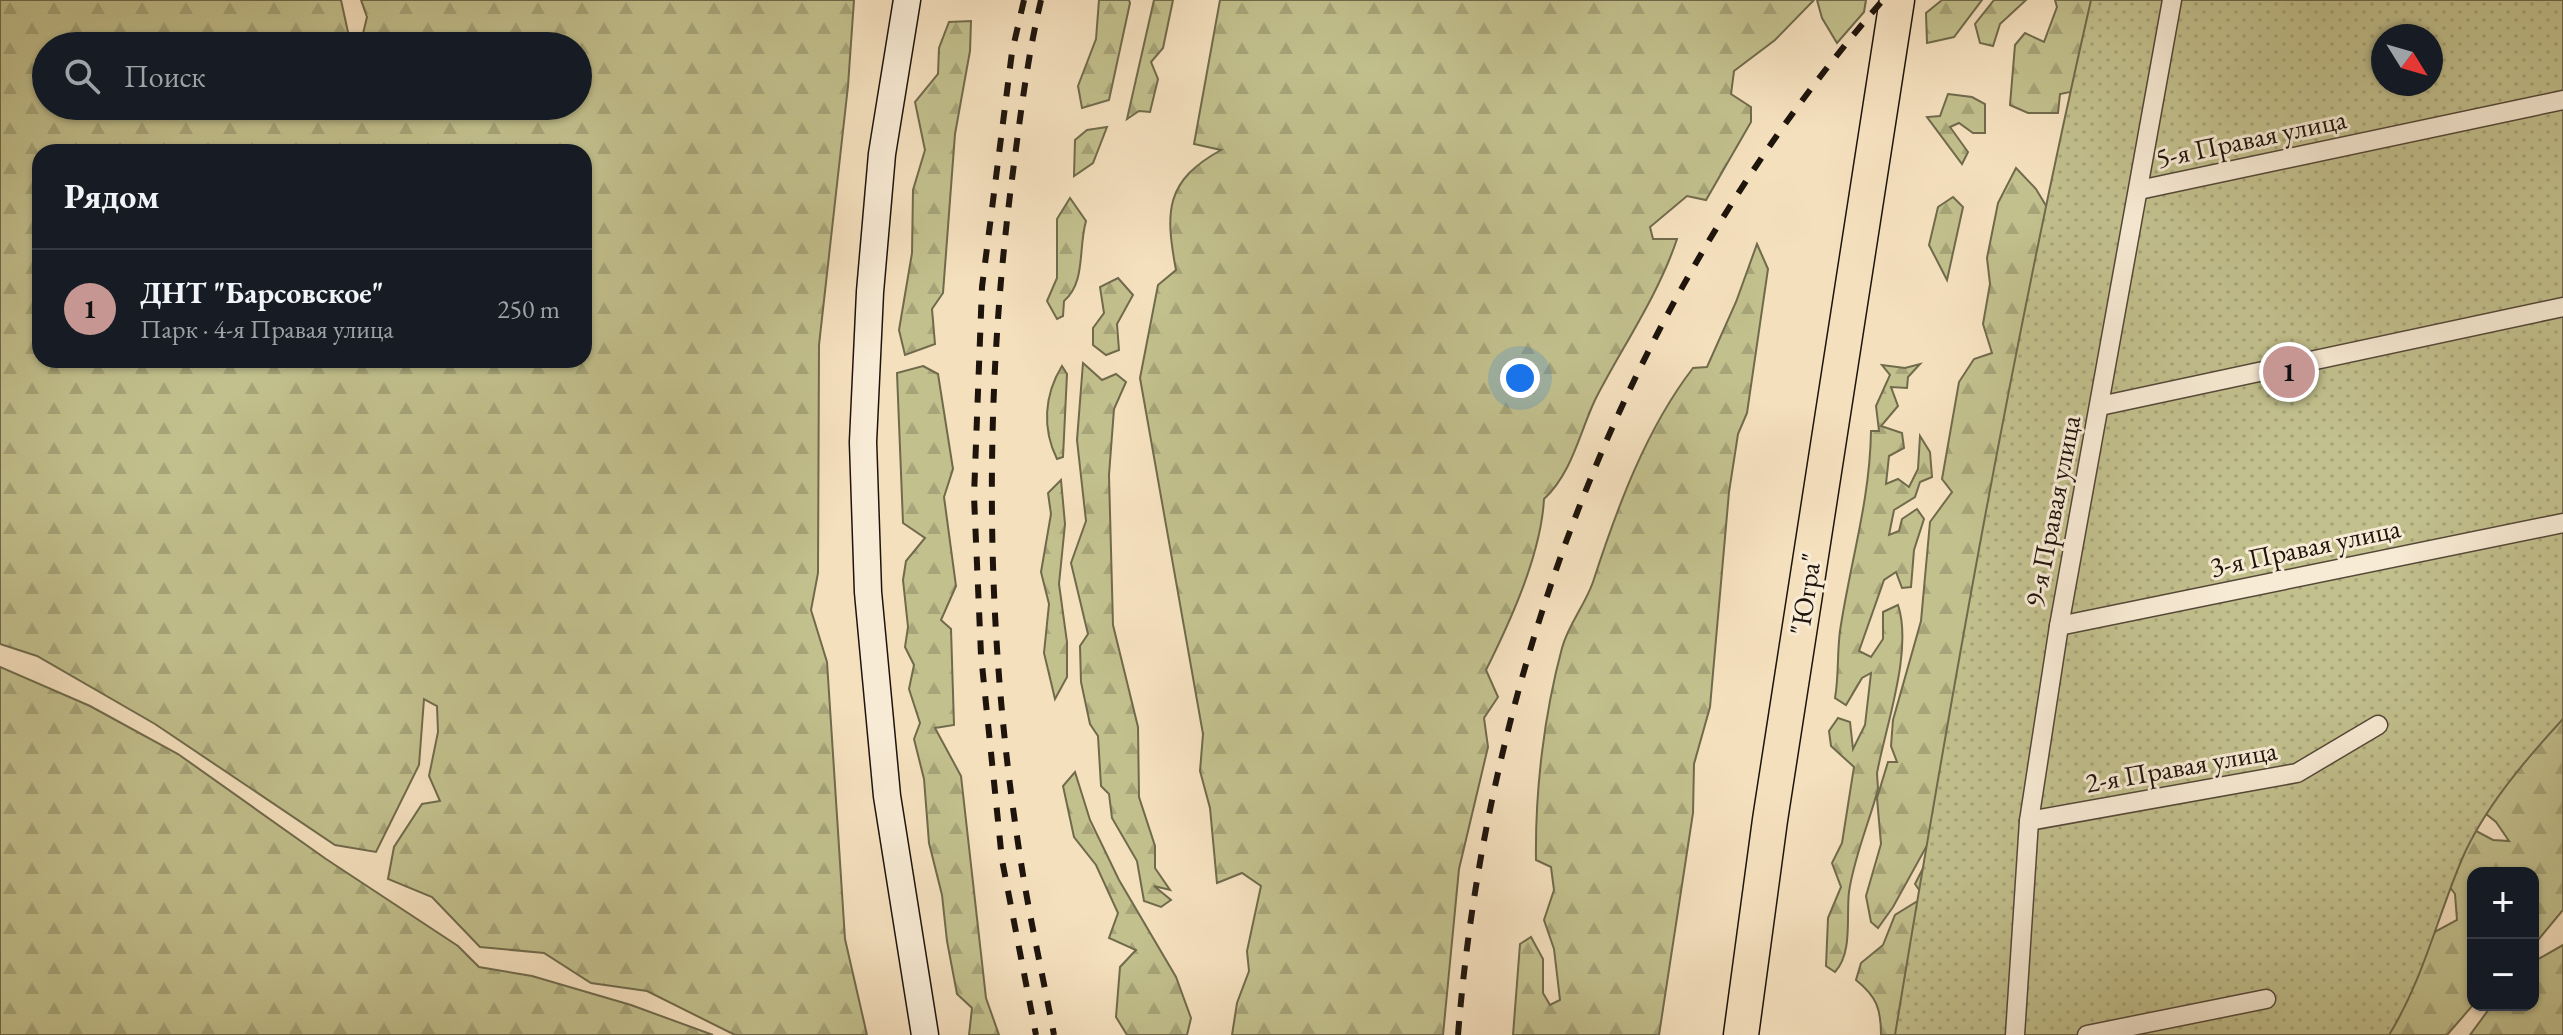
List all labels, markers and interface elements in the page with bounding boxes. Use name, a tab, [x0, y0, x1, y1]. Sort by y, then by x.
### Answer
north arrow	[2371, 24, 2443, 96]
search box	[32, 32, 592, 120]
icon: search	[60, 54, 104, 98]
text: Поиск	[124, 57, 206, 96]
street label: 5-я Правая улица	[2152, 100, 2350, 176]
text: Рядом	[64, 174, 159, 218]
text: ДНТ "Барсовское"	[140, 273, 384, 312]
text: 1	[83, 292, 97, 326]
text: 250 m	[497, 292, 560, 326]
text: Парк · 4-я Правая улица	[140, 312, 394, 346]
pin: 1	[2263, 342, 2315, 402]
your location	[1500, 358, 1540, 398]
street label: 9-я Правая улица	[2016, 411, 2088, 610]
street label: 3-я Правая улица	[2206, 509, 2404, 585]
street label: "Югра"	[1781, 551, 1829, 637]
street label: 2-я Правая улица	[2082, 731, 2281, 801]
map controls	[2467, 867, 2539, 1011]
button: +	[2467, 867, 2539, 939]
button: −	[2467, 939, 2539, 1011]

